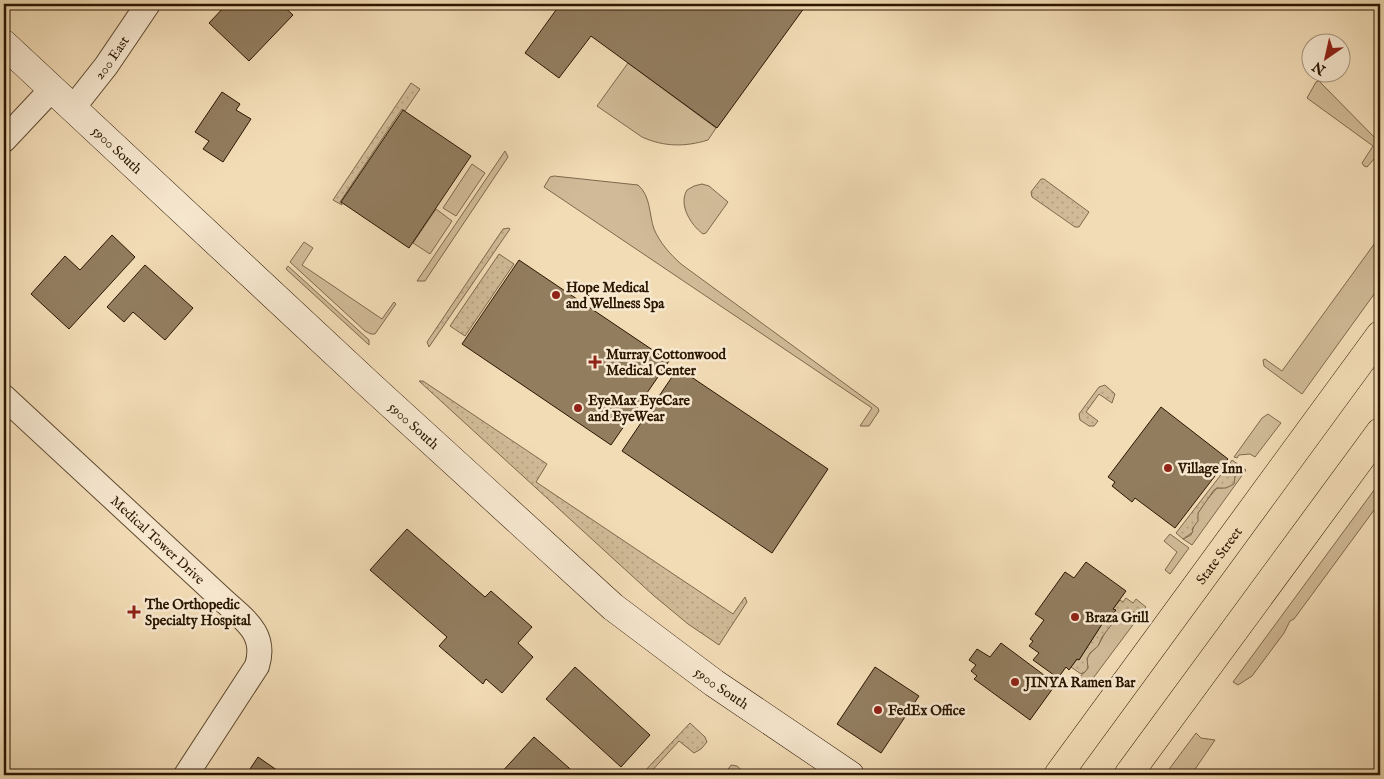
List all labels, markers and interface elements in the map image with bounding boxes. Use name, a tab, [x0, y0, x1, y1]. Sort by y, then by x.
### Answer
north arrow	[1302, 32, 1352, 82]
street label: 200 East	[91, 33, 134, 83]
text: N	[1309, 57, 1330, 79]
street label: 5900 South	[88, 123, 146, 179]
place label: Hope Medical and Wellness Spa	[566, 279, 665, 313]
marker: Hope Medical and Wellness Spa	[550, 289, 562, 301]
place label: Murray Cottonwood Medical Center	[606, 346, 727, 380]
marker: Murray Cottonwood Medical Center	[588, 355, 602, 369]
place label: EyeMax EyeCare and EyeWear	[588, 392, 691, 426]
street label: 5900 South	[384, 399, 443, 454]
marker: EyeMax EyeCare and EyeWear	[572, 402, 584, 414]
place label: Village Inn	[1177, 460, 1243, 478]
marker: Village Inn	[1162, 462, 1174, 474]
street label: Medical Tower Drive	[106, 492, 209, 589]
street label: State Street	[1192, 524, 1247, 589]
place label: The Orthopedic Specialty Hospital	[144, 596, 252, 630]
marker: The Orthopedic Specialty Hospital	[127, 605, 141, 619]
place label: Braza Grill	[1085, 609, 1150, 627]
marker: Braza Grill	[1069, 611, 1081, 623]
street label: 5900 South	[690, 663, 752, 714]
place label: JINYA Ramen Bar	[1023, 674, 1136, 692]
marker: JINYA Ramen Bar	[1009, 676, 1021, 688]
place label: FedEx Office	[888, 702, 966, 720]
marker: FedEx Office	[872, 704, 884, 716]

